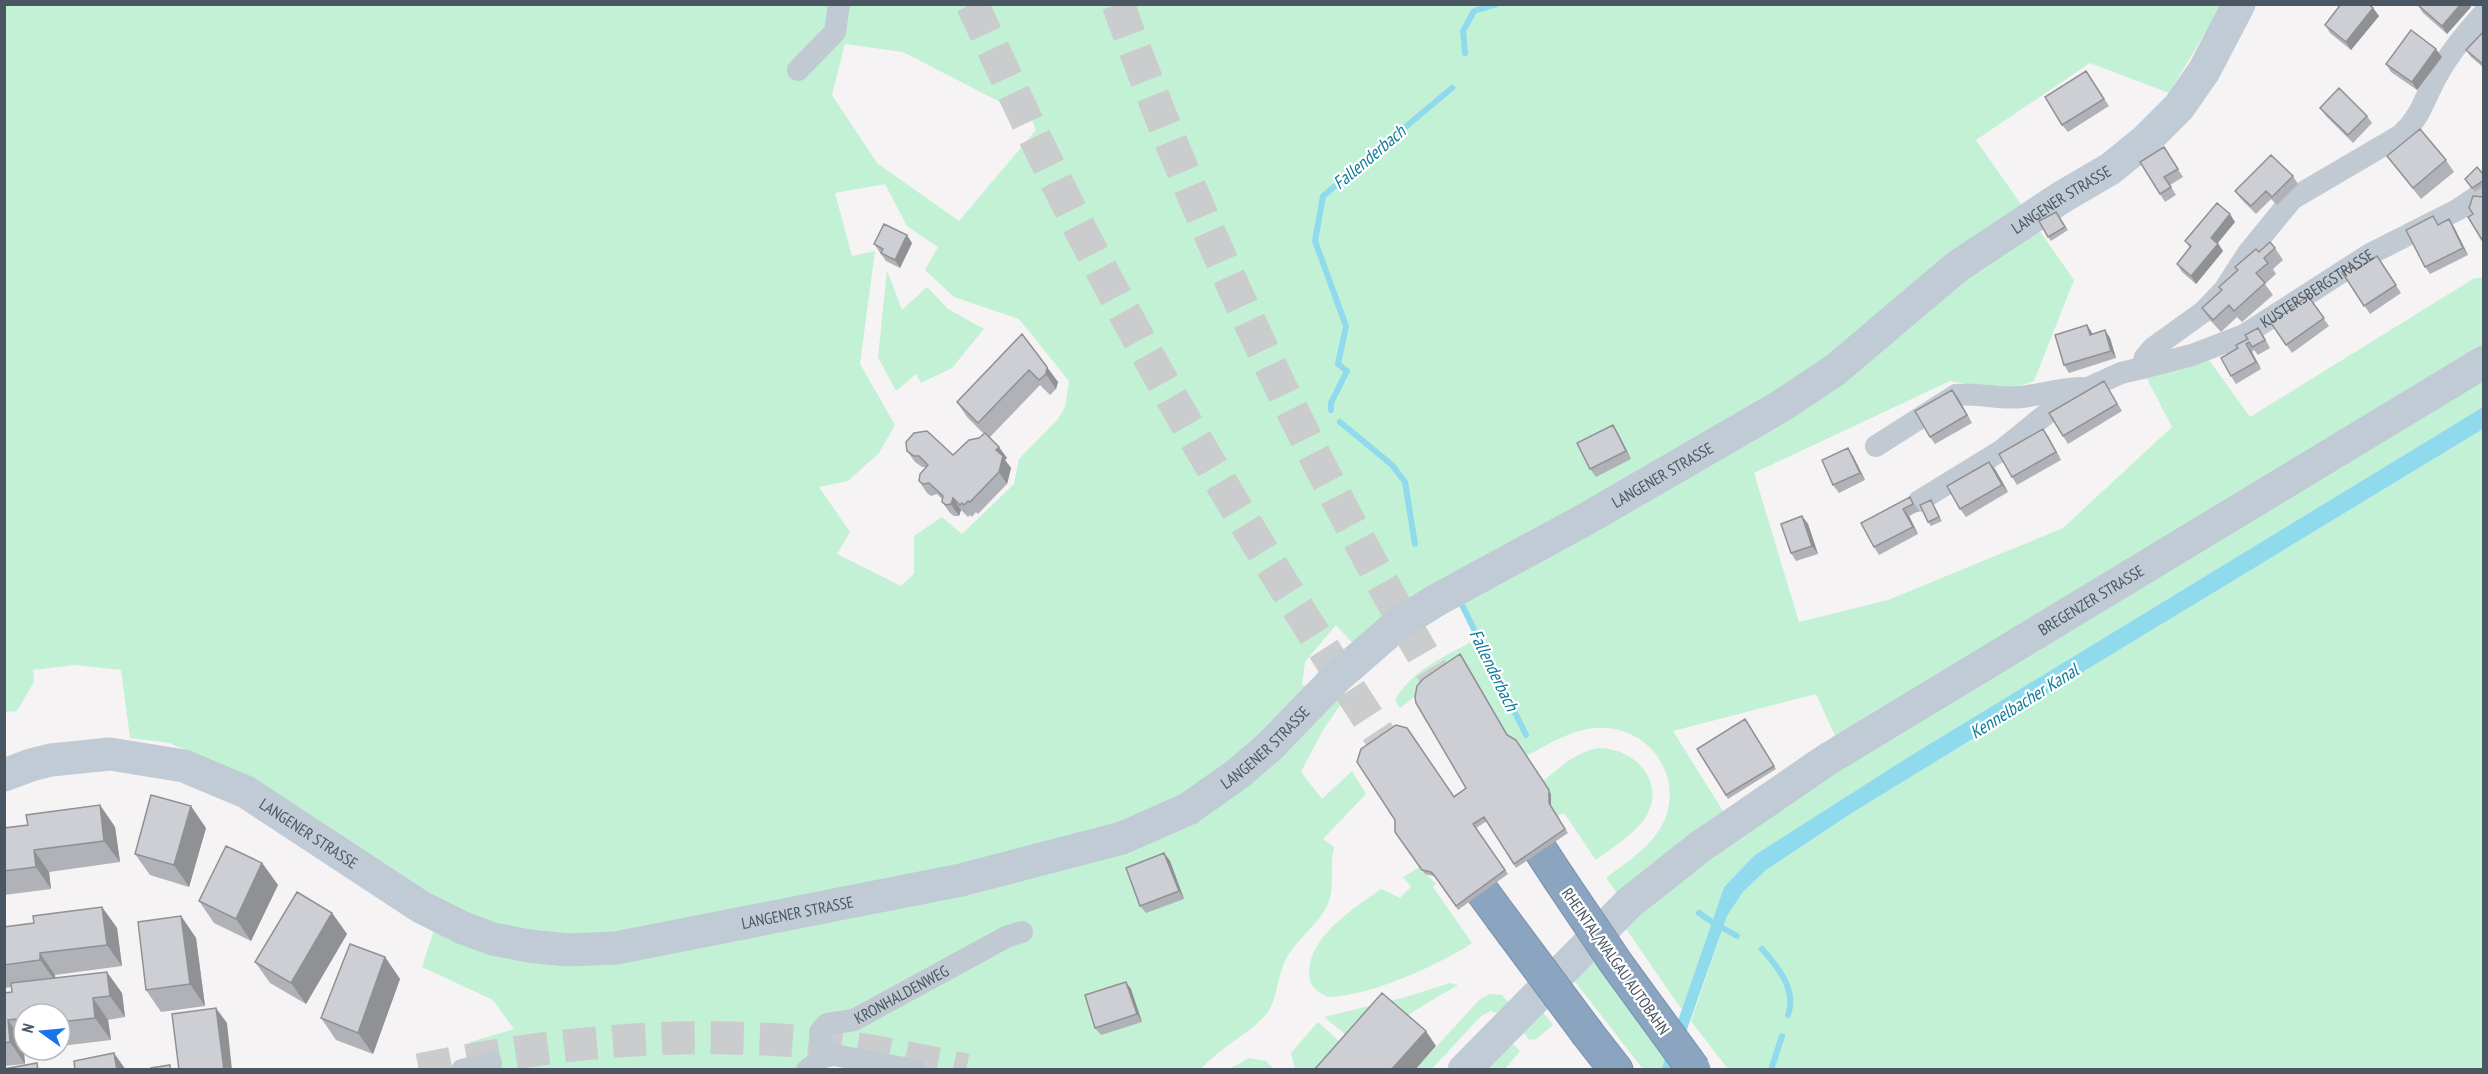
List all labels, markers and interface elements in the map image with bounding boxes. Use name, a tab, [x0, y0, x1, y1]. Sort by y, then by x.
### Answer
water label: Fallenderbach	[1328, 119, 1411, 194]
street label: LANGENER STRASSE	[2007, 161, 2115, 238]
street label: KUSTERSBERGSTRASSE	[2256, 244, 2377, 332]
street label: LANGENER STRASSE	[1608, 438, 1717, 512]
street label: BREGENZER STRASSE	[2035, 560, 2148, 639]
water label: Fallenderbach	[1464, 625, 1524, 715]
water label: Kennelbacher Kanal	[1966, 658, 2084, 743]
street label: LANGENER STRASSE	[1216, 702, 1314, 793]
street label: LANGENER STRASSE	[256, 794, 362, 873]
street label: RHEINTAL/WALGAU AUTOBAHN	[1558, 884, 1674, 1038]
street label: LANGENER STRASSE	[740, 891, 855, 933]
street label: KRONHALDENWEG	[851, 960, 952, 1028]
north arrow	[12, 1002, 72, 1062]
text: N	[17, 1021, 38, 1035]

